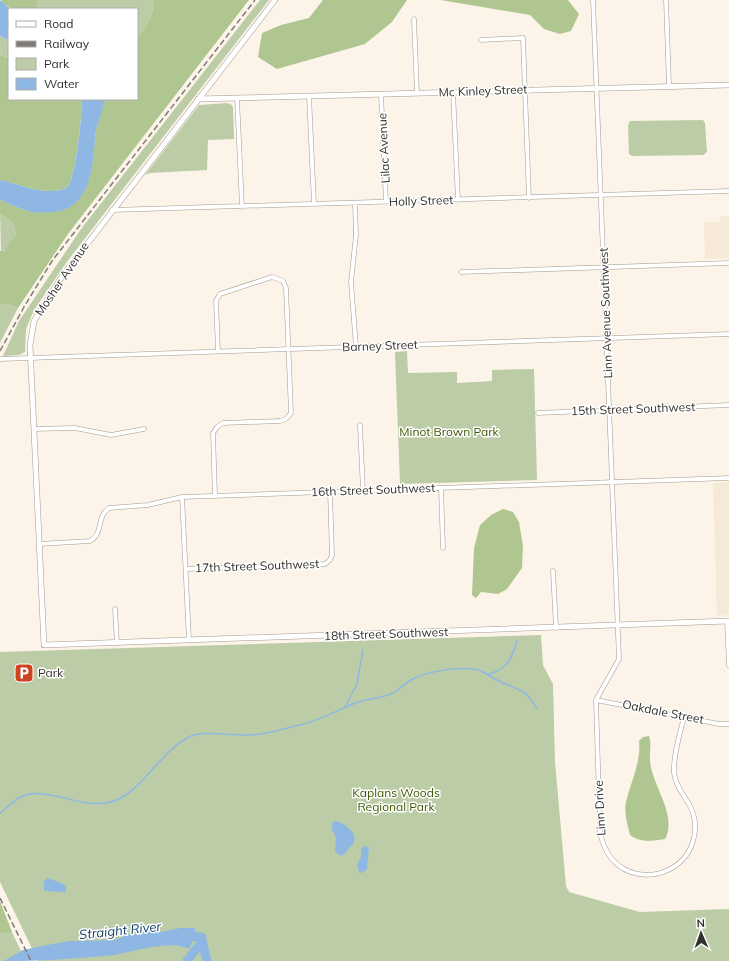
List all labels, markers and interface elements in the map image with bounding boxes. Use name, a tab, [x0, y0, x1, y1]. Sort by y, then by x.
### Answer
legend	[8, 8, 138, 100]
text: Road	[44, 16, 73, 31]
text: Railway	[44, 36, 90, 51]
text: Park	[44, 56, 70, 71]
text: Water	[44, 76, 80, 91]
street label: Mc Kinley Street	[438, 81, 528, 100]
street label: Lilac Avenue	[374, 113, 393, 184]
street label: Holly Street	[389, 192, 453, 209]
street label: Mosher Avenue	[31, 239, 92, 319]
street label: Linn Avenue Southwest	[596, 247, 615, 379]
street label: Barney Street	[342, 337, 418, 354]
street label: 15th Street Southwest	[571, 399, 695, 418]
park label: Minot Brown Park	[399, 424, 499, 439]
street label: 16th Street Southwest	[311, 480, 435, 499]
street label: 17th Street Southwest	[195, 556, 319, 575]
street label: 18th Street Southwest	[324, 624, 448, 643]
parking icon: Park	[13, 662, 35, 684]
place label: Park	[38, 665, 64, 680]
street label: Oakdale Street	[621, 696, 705, 727]
street label: Linn Drive	[591, 780, 608, 836]
park label: Kaplans Woods Regional Park	[352, 785, 440, 814]
north arrow	[681, 913, 721, 953]
text: N	[696, 916, 705, 930]
water label: Straight River	[78, 918, 163, 942]

